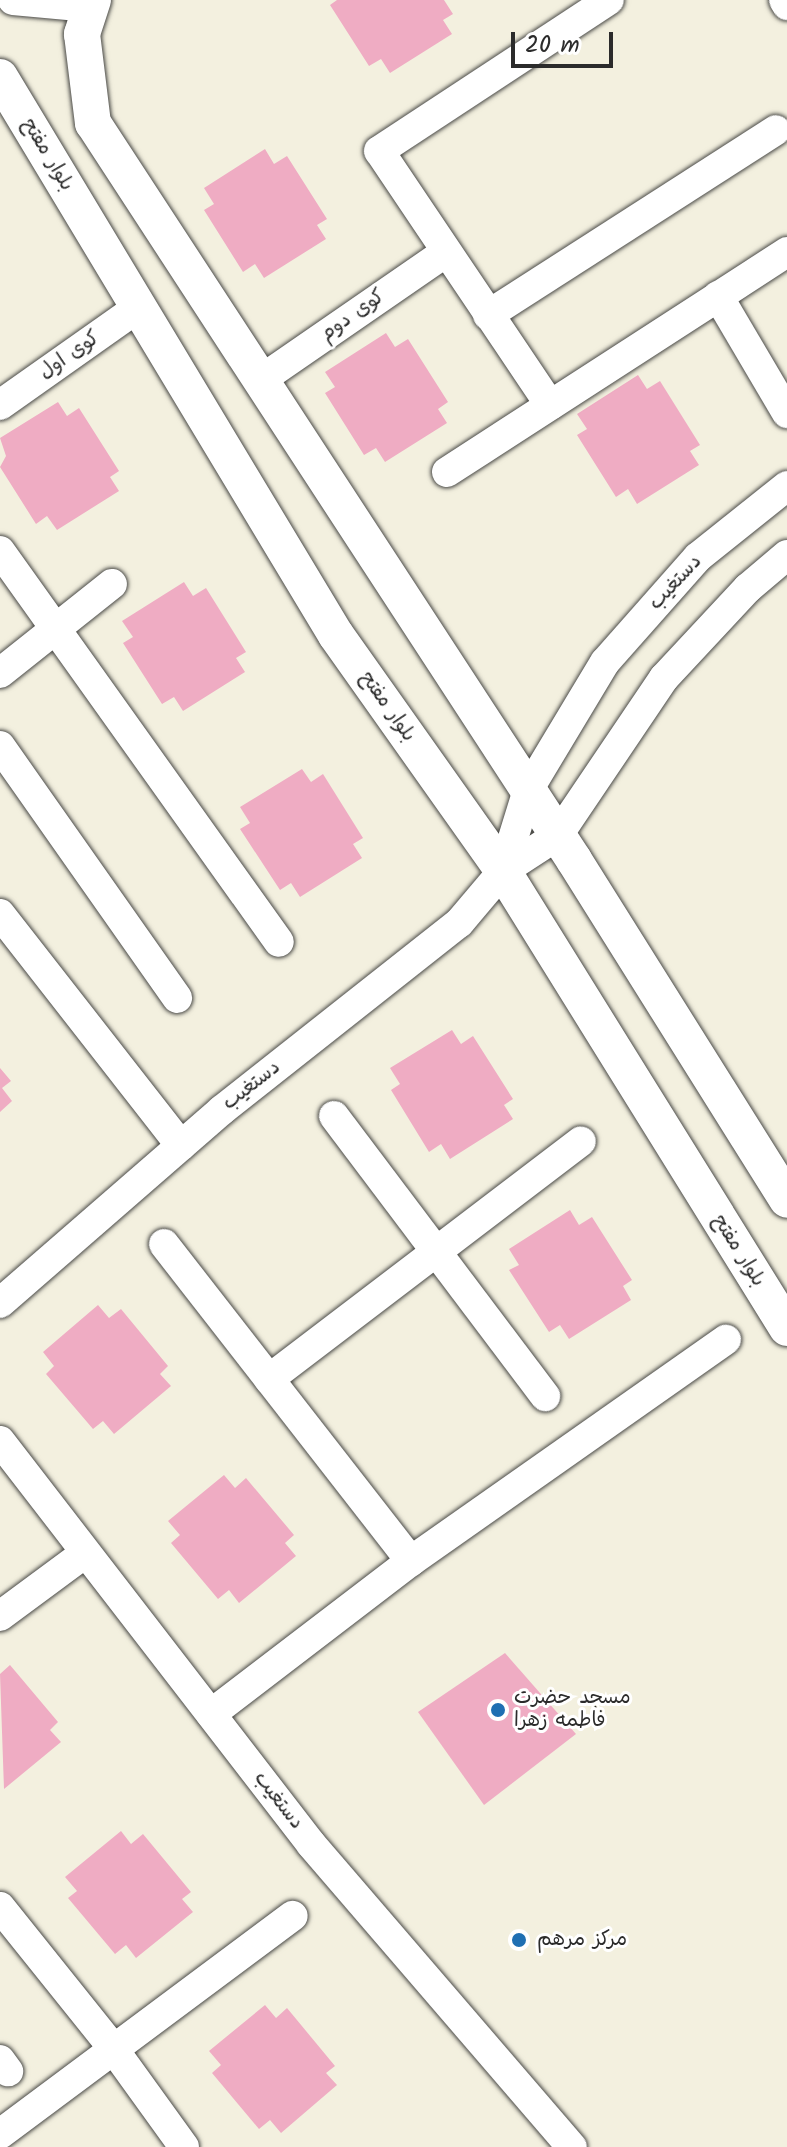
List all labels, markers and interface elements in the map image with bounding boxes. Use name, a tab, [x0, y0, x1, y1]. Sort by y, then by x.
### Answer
scale bar	[515, 16, 617, 66]
text: 20 m	[525, 26, 580, 65]
street label: بلوار مفتح	[16, 114, 78, 196]
street label: کوی دوم	[316, 285, 390, 347]
street label: کوی اول	[35, 327, 105, 385]
street label: دستغیب	[644, 550, 708, 616]
street label: بلوار مفتح	[354, 667, 420, 747]
street label: دستغیب	[218, 1056, 286, 1116]
street label: بلوار مفتح	[706, 1210, 770, 1292]
place label: مسجد حضرت فاطمه زهرا	[514, 1686, 631, 1733]
marker: مسجد حضرت فاطمه زهرا	[489, 1701, 507, 1719]
street label: دستغیب	[248, 1767, 308, 1835]
place label: مرکز مرهم	[537, 1928, 627, 1952]
marker: مرکز مرهم	[508, 1929, 530, 1951]

